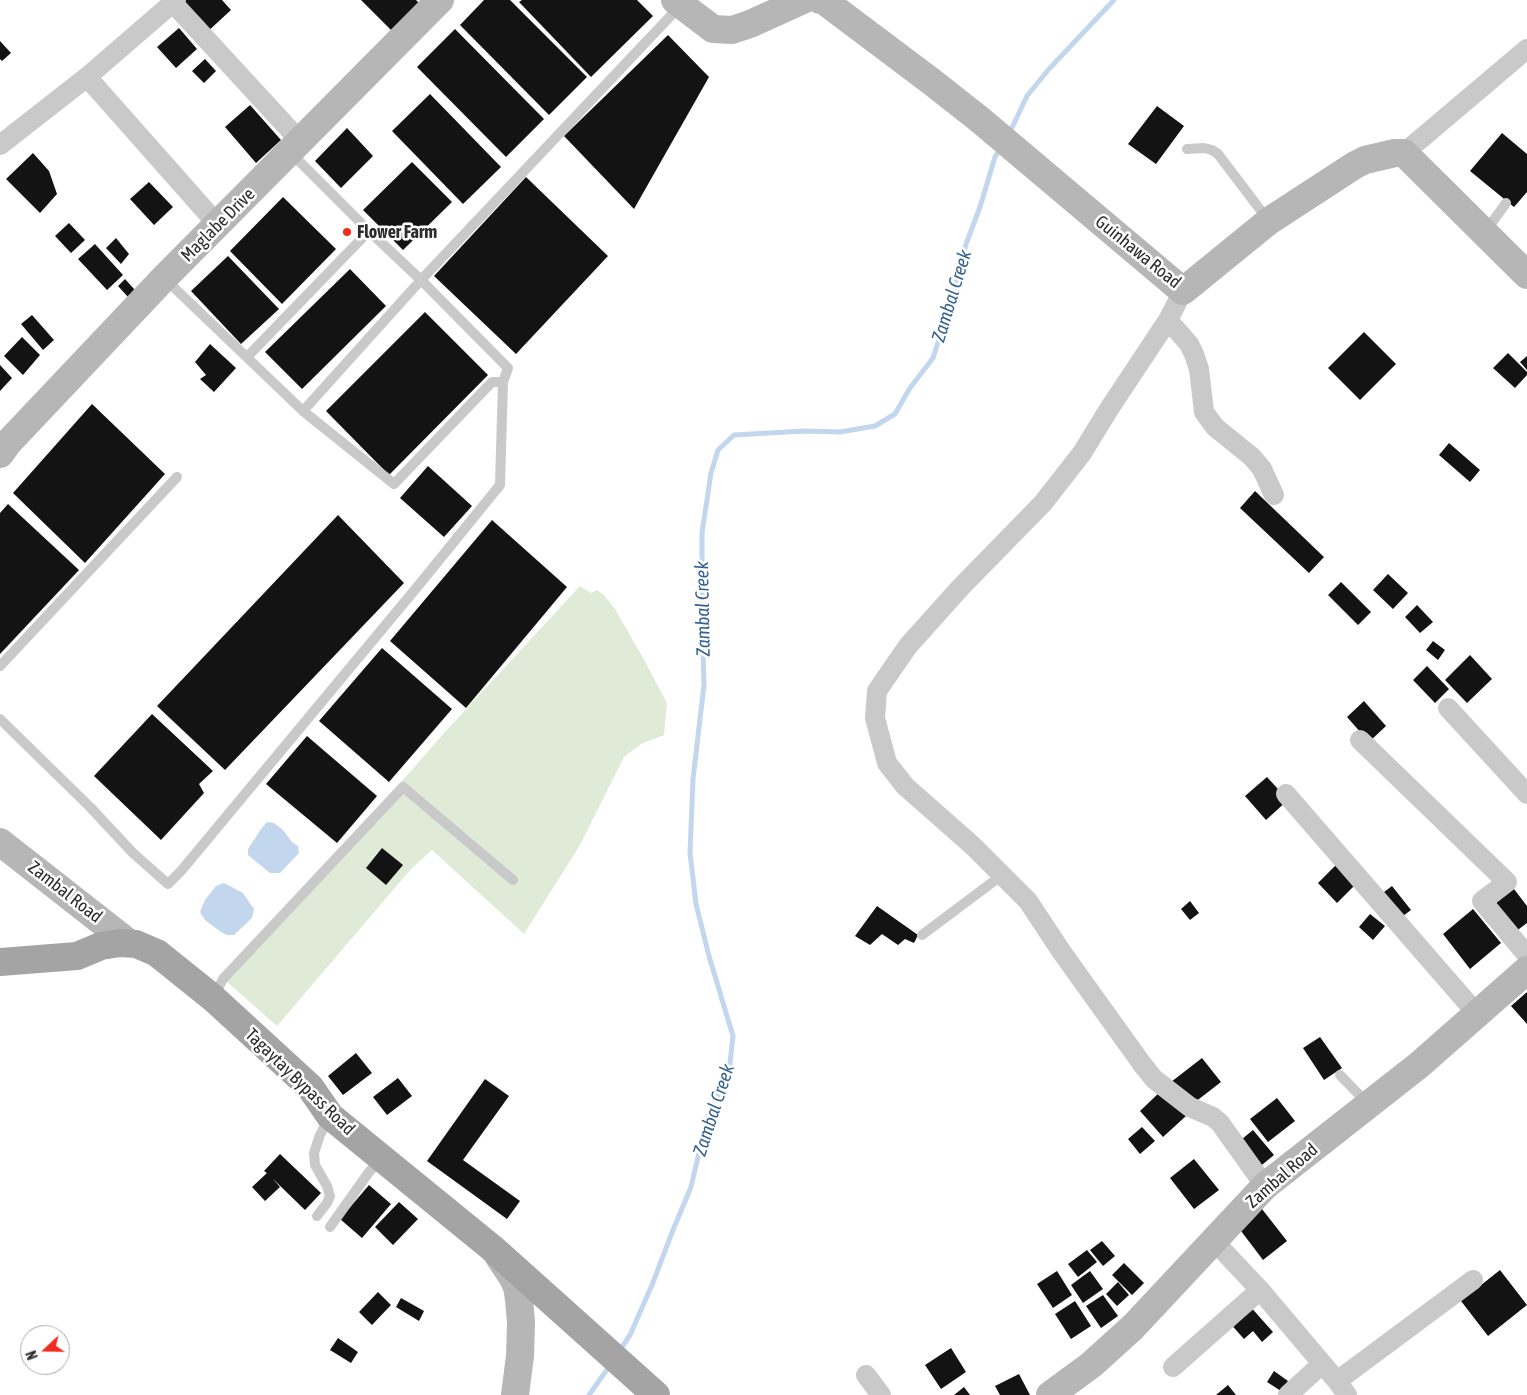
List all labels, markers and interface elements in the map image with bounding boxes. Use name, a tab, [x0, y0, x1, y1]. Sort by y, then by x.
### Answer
street label: Maglabe Drive	[177, 184, 259, 266]
street label: Guinhawa Road	[1091, 211, 1185, 293]
place label: Flower Farm	[357, 221, 437, 243]
marker: Flower Farm	[341, 226, 353, 238]
water label: Zambal Creek	[927, 247, 977, 345]
water label: Zambal Creek	[691, 561, 715, 657]
street label: Zambal Road	[24, 856, 106, 928]
street label: Tagaytay Bypass Road	[241, 1024, 359, 1140]
water label: Zambal Creek	[688, 1061, 740, 1159]
street label: Zambal Road	[1242, 1139, 1322, 1213]
north arrow	[20, 1325, 70, 1375]
text: N	[23, 1348, 41, 1362]

